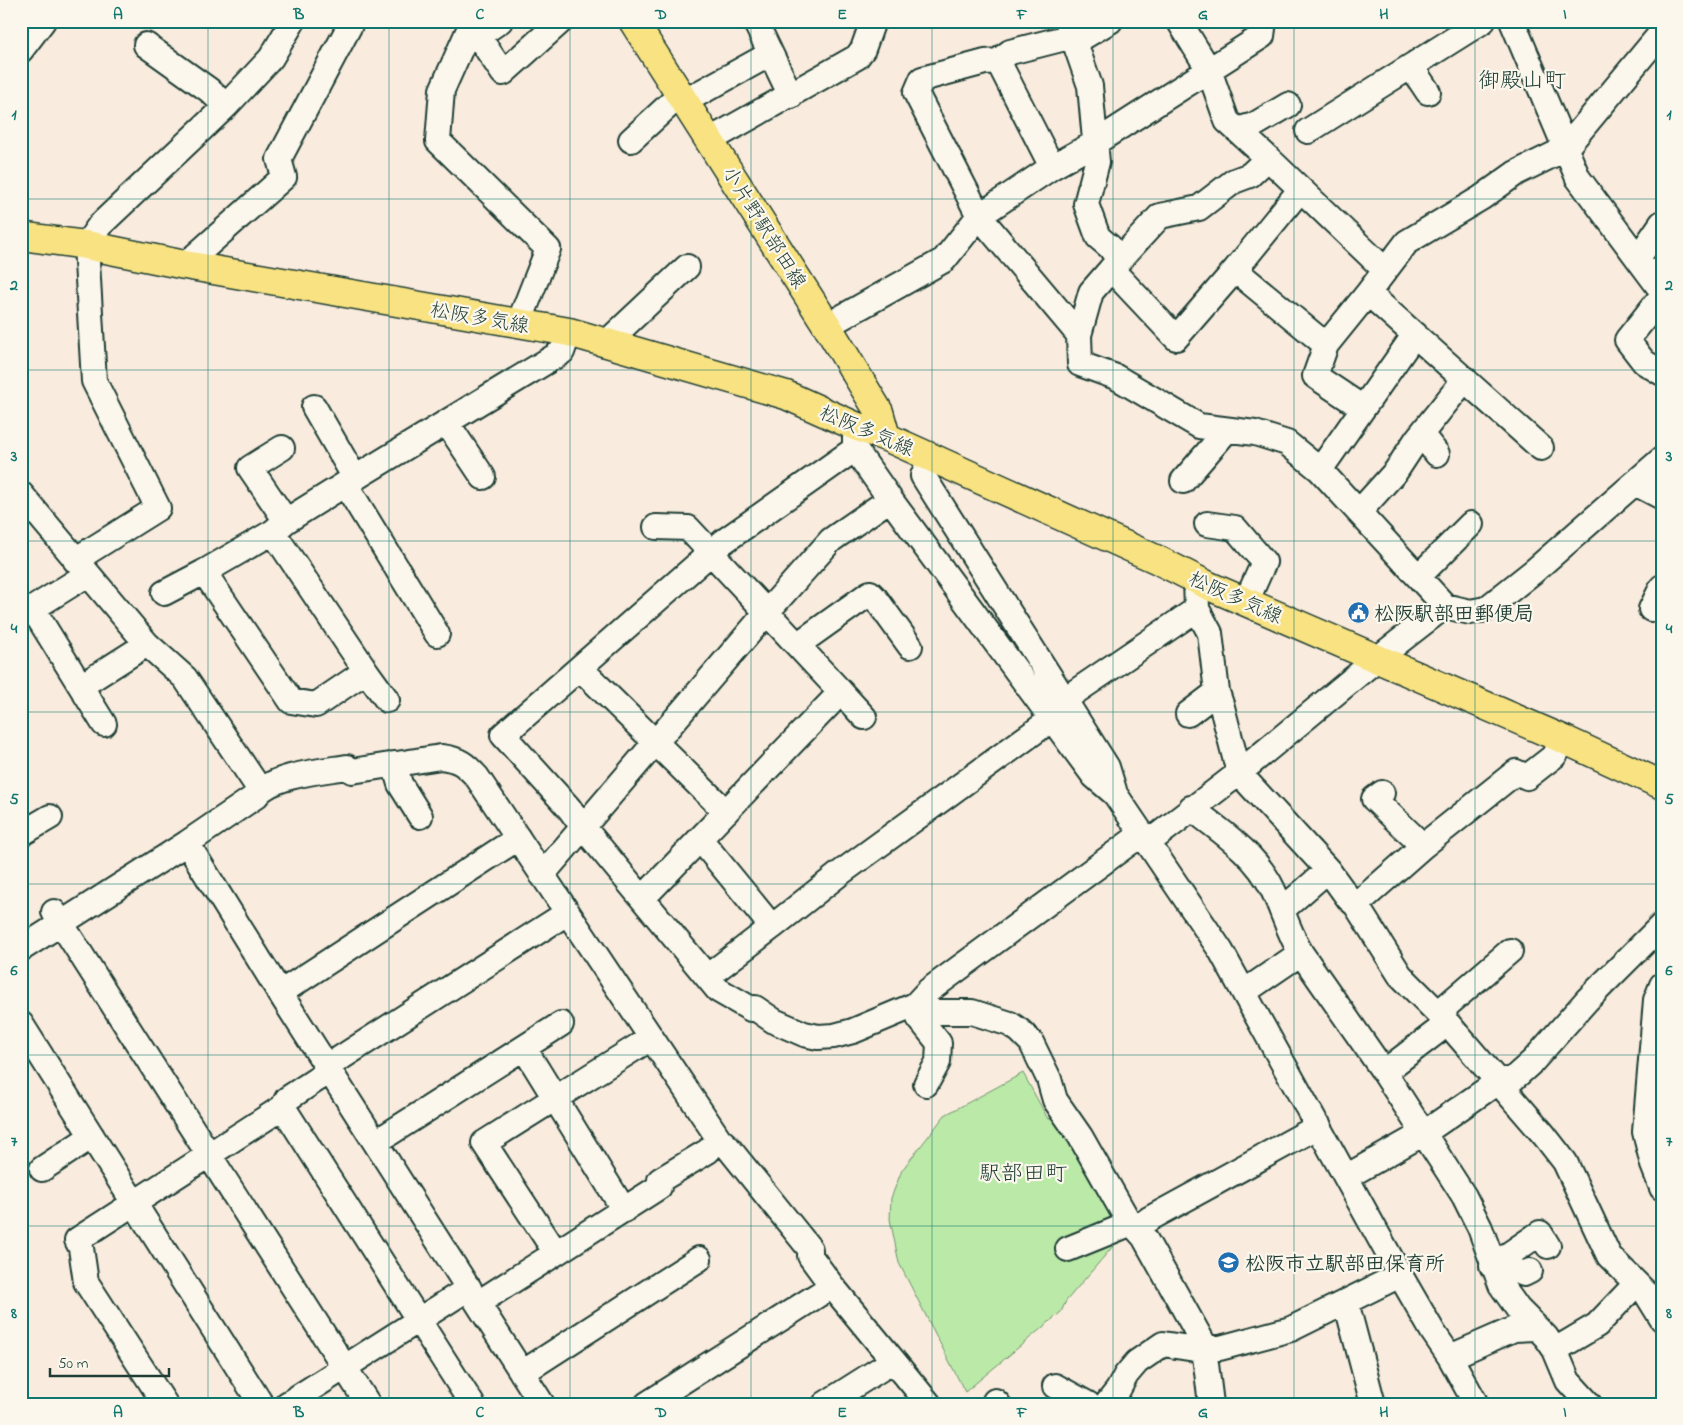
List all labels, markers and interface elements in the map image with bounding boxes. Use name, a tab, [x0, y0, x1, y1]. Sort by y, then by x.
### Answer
text: A	[113, 3, 123, 27]
text: B	[293, 3, 305, 27]
text: C	[476, 3, 485, 27]
text: D	[654, 3, 667, 27]
text: E	[837, 3, 847, 27]
text: F	[1016, 3, 1028, 27]
text: G	[1198, 3, 1208, 27]
text: H	[1379, 3, 1389, 27]
text: I	[1563, 3, 1567, 27]
district label: 御殿山町	[1478, 66, 1566, 98]
text: 1	[11, 103, 17, 127]
text: 1	[1666, 103, 1672, 127]
street label: 小片野駅部田線	[713, 161, 812, 295]
text: 2	[9, 274, 18, 298]
text: 2	[1664, 274, 1673, 298]
street label: 松阪多気線	[428, 296, 531, 342]
street label: 松阪多気線	[814, 399, 918, 465]
text: 3	[10, 445, 18, 469]
text: 3	[1665, 445, 1673, 469]
street label: 松阪多気線	[1183, 566, 1287, 633]
public building icon: 松阪駅部田郵便局	[1346, 601, 1370, 625]
place label: 松阪駅部田郵便局	[1374, 601, 1534, 630]
text: 4	[10, 617, 18, 641]
text: 4	[1665, 617, 1673, 641]
text: 5	[9, 788, 19, 812]
text: 5	[1664, 788, 1674, 812]
text: 6	[9, 959, 18, 983]
text: 6	[1664, 959, 1673, 983]
text: 7	[11, 1130, 18, 1154]
text: 7	[1666, 1130, 1673, 1154]
district label: 駅部田町	[979, 1159, 1067, 1191]
school or university icon: 松阪市立駅部田保育所	[1217, 1251, 1241, 1275]
place label: 松阪市立駅部田保育所	[1245, 1251, 1445, 1280]
text: 8	[10, 1302, 17, 1326]
text: 8	[1665, 1302, 1672, 1326]
scale bar	[50, 1345, 169, 1377]
text: 50 m	[58, 1353, 89, 1375]
text: A	[113, 1401, 123, 1425]
text: B	[293, 1401, 305, 1425]
text: C	[476, 1401, 485, 1425]
text: D	[654, 1401, 667, 1425]
text: E	[837, 1401, 847, 1425]
text: F	[1016, 1401, 1028, 1425]
text: G	[1198, 1401, 1208, 1425]
text: H	[1379, 1401, 1389, 1425]
text: I	[1563, 1401, 1567, 1425]

